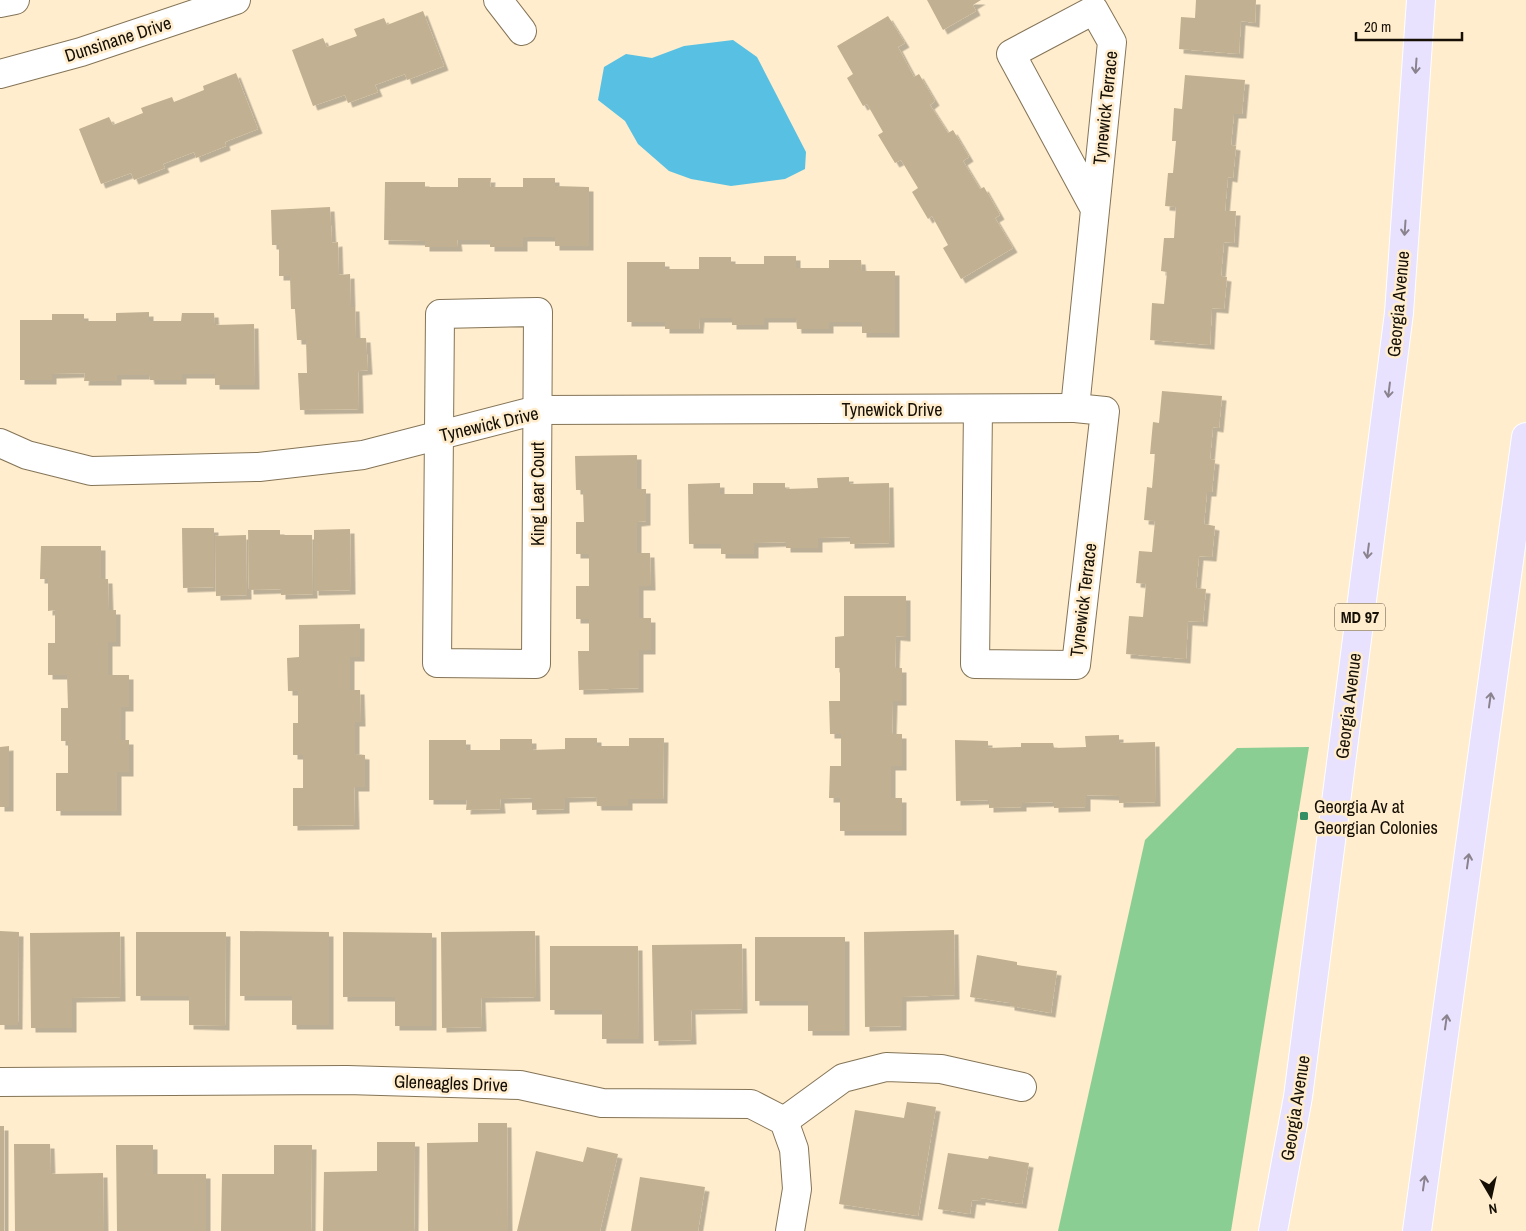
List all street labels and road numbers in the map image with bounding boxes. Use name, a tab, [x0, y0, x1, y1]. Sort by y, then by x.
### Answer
street label: Dunsinane Drive	[61, 10, 175, 68]
street label: Tynewick Terrace	[1087, 50, 1123, 166]
street label: Georgia Avenue	[1381, 250, 1415, 358]
street label: Tynewick Drive	[842, 397, 942, 422]
street label: Tynewick Drive	[437, 400, 541, 448]
street label: King Lear Court	[525, 442, 550, 546]
street label: Tynewick Terrace	[1064, 542, 1102, 658]
road number: MD 97	[1335, 604, 1385, 630]
street label: Georgia Avenue	[1329, 652, 1367, 760]
street label: Georgia Avenue	[1274, 1053, 1316, 1163]
street label: Gleneagles Drive	[394, 1069, 508, 1097]

